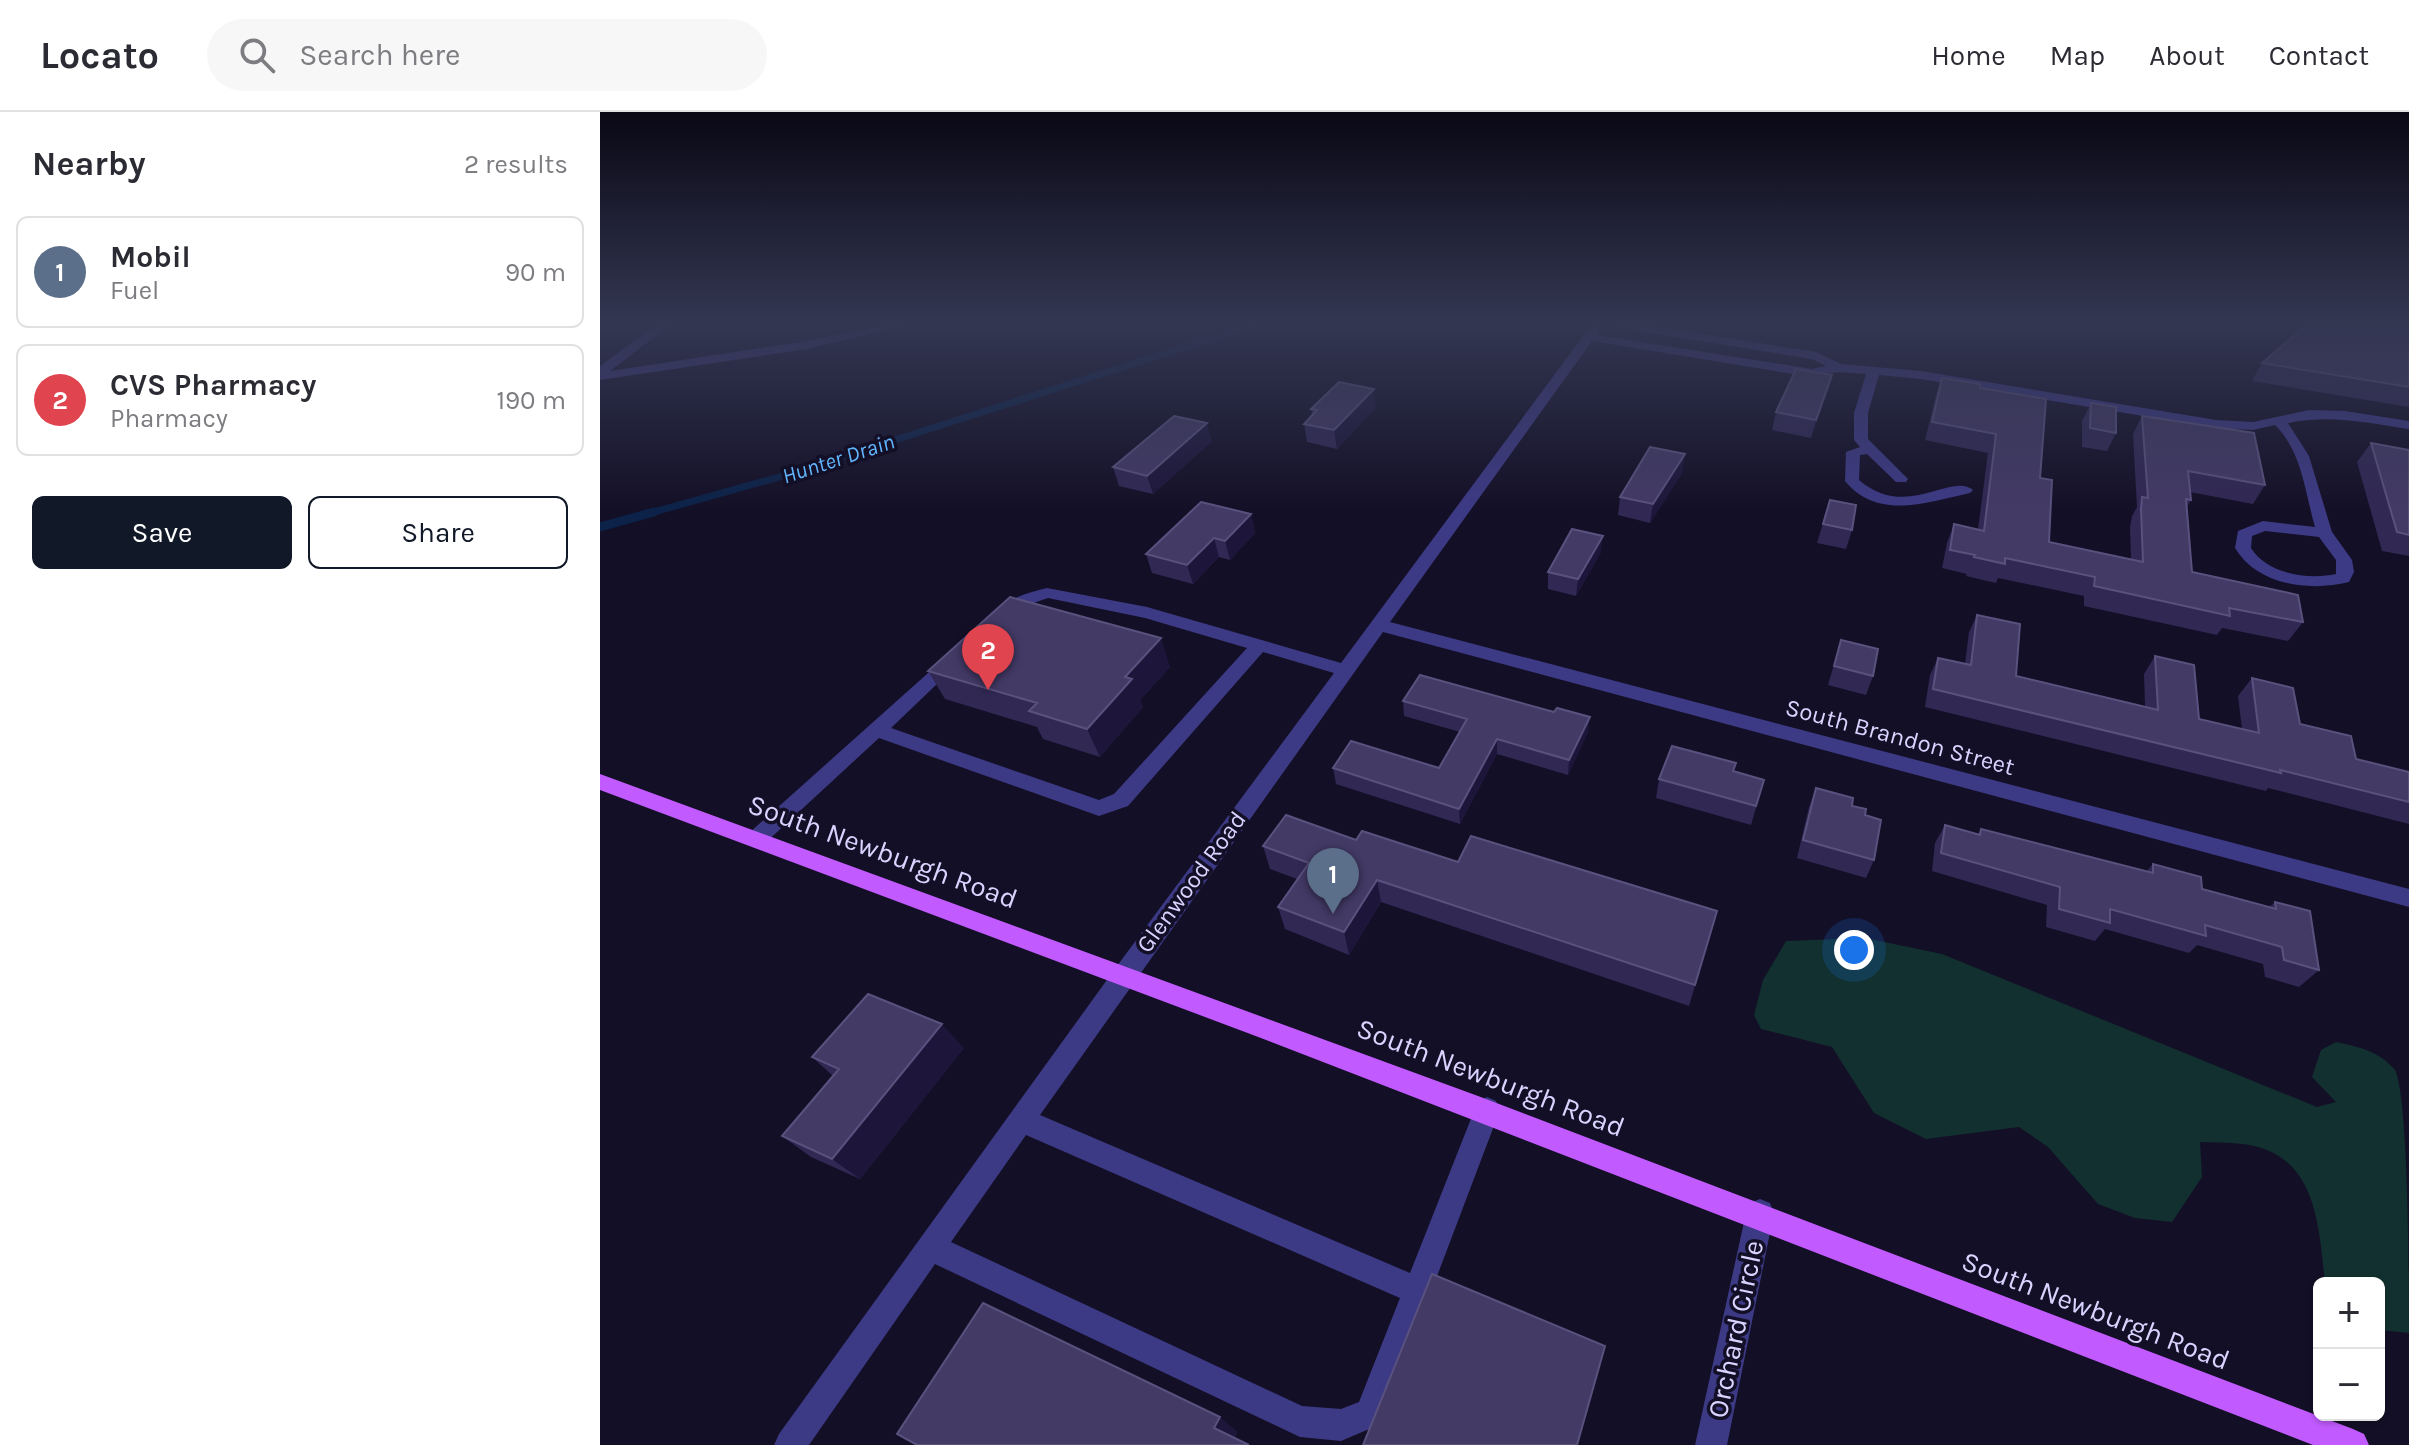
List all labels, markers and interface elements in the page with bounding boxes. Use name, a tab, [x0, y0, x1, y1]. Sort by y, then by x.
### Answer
search box	[207, 19, 767, 91]
text: Locato	[40, 33, 159, 78]
icon: search	[235, 33, 279, 77]
text: Search here	[299, 37, 461, 73]
text: Home	[1931, 39, 2006, 72]
text: Map	[2050, 39, 2105, 72]
text: About	[2149, 39, 2225, 72]
text: Contact	[2269, 39, 2369, 72]
text: Nearby	[32, 144, 146, 184]
text: 2 results	[464, 149, 568, 180]
text: Mobil	[110, 239, 191, 275]
text: 1	[55, 257, 65, 288]
text: 90 m	[505, 257, 566, 288]
text: Fuel	[110, 275, 159, 306]
text: CVS Pharmacy	[110, 367, 316, 403]
text: 2	[52, 385, 68, 416]
text: 190 m	[496, 385, 566, 416]
text: Pharmacy	[110, 403, 228, 434]
water label: Hunter Drain	[779, 429, 898, 489]
button: Save	[32, 496, 292, 569]
button: Share	[308, 496, 568, 569]
pin: 2	[962, 624, 1014, 690]
street label: South Brandon Street	[1782, 693, 2018, 781]
street label: South Newburgh Road	[744, 787, 1022, 916]
street label: Glenwood Road	[1130, 806, 1252, 958]
pin: 1	[1307, 848, 1359, 914]
your location	[1834, 930, 1874, 970]
street label: South Newburgh Road	[1352, 1011, 1629, 1144]
street label: Orchard Circle	[1701, 1237, 1770, 1421]
street label: South Newburgh Road	[1957, 1244, 2234, 1377]
map controls	[2313, 1277, 2385, 1421]
button: +	[2313, 1277, 2385, 1349]
button: −	[2313, 1349, 2385, 1421]

